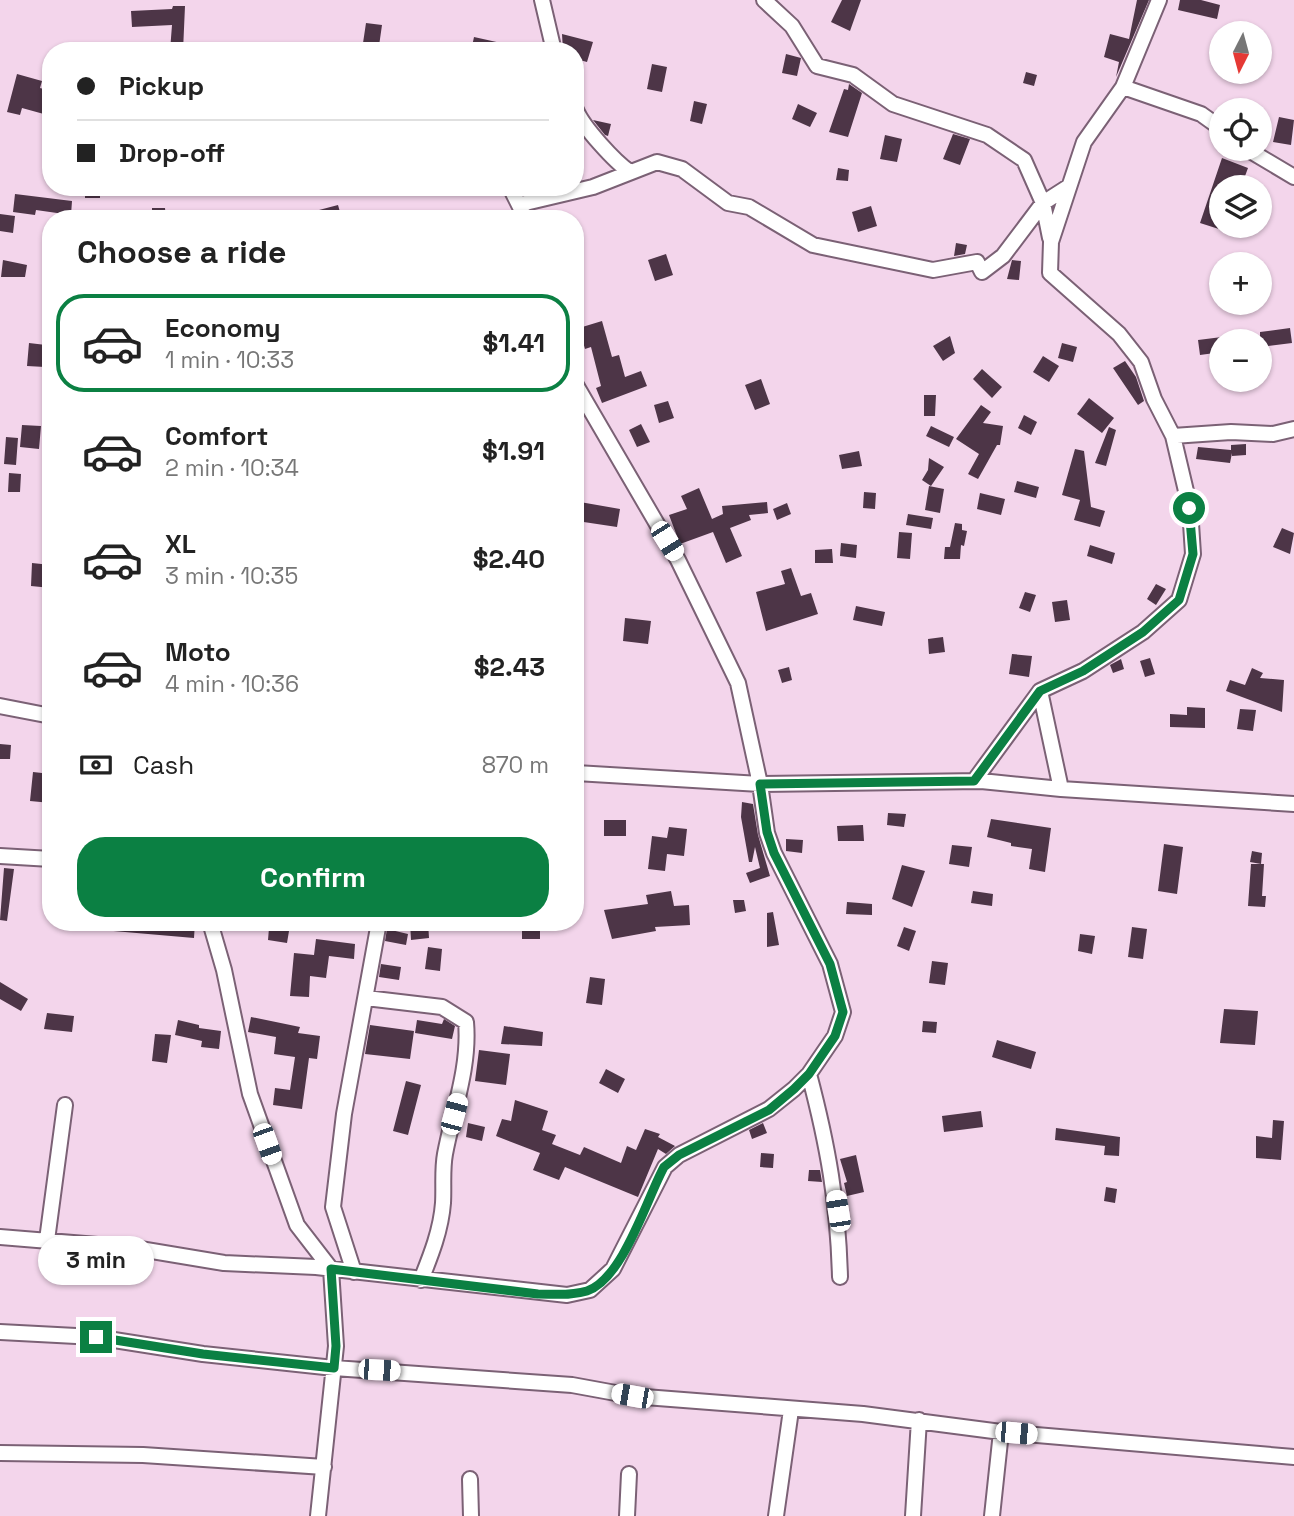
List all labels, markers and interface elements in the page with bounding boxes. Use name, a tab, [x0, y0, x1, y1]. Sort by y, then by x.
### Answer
north arrow	[1209, 21, 1272, 84]
map controls	[1209, 21, 1272, 392]
text: Pickup	[119, 69, 204, 103]
button: locate	[1209, 98, 1272, 161]
text: Drop-off	[119, 136, 225, 170]
button: layers	[1209, 175, 1272, 238]
text: Choose a ride	[77, 232, 287, 272]
button: +	[1209, 252, 1272, 315]
text: Economy	[165, 311, 281, 345]
icon: car	[81, 312, 144, 375]
text: $1.41	[482, 326, 545, 360]
button: −	[1209, 329, 1272, 392]
text: 1 min · 10:33	[165, 345, 294, 375]
text: Comfort	[165, 419, 268, 453]
icon: car	[81, 420, 144, 483]
text: $1.91	[482, 434, 545, 468]
text: 2 min · 10:34	[165, 453, 299, 483]
route start	[1173, 492, 1205, 524]
car	[647, 518, 688, 564]
text: XL	[165, 527, 196, 561]
icon: car	[81, 528, 144, 591]
text: $2.40	[473, 542, 545, 576]
text: 3 min · 10:35	[165, 561, 298, 591]
text: Moto	[165, 635, 231, 669]
icon: car	[81, 636, 144, 699]
text: $2.43	[474, 650, 545, 684]
text: 4 min · 10:36	[165, 669, 299, 699]
icon: cash	[77, 746, 115, 784]
text: Cash	[133, 748, 194, 782]
text: 870 m	[482, 750, 549, 780]
button: Confirm	[77, 837, 549, 917]
car	[439, 1091, 470, 1137]
car	[250, 1121, 285, 1167]
car	[825, 1189, 852, 1233]
callout: 3 min	[38, 1236, 154, 1284]
text: 3 min	[66, 1245, 126, 1275]
route end	[80, 1321, 112, 1353]
car	[358, 1358, 401, 1382]
car	[610, 1382, 655, 1410]
car	[995, 1421, 1038, 1445]

